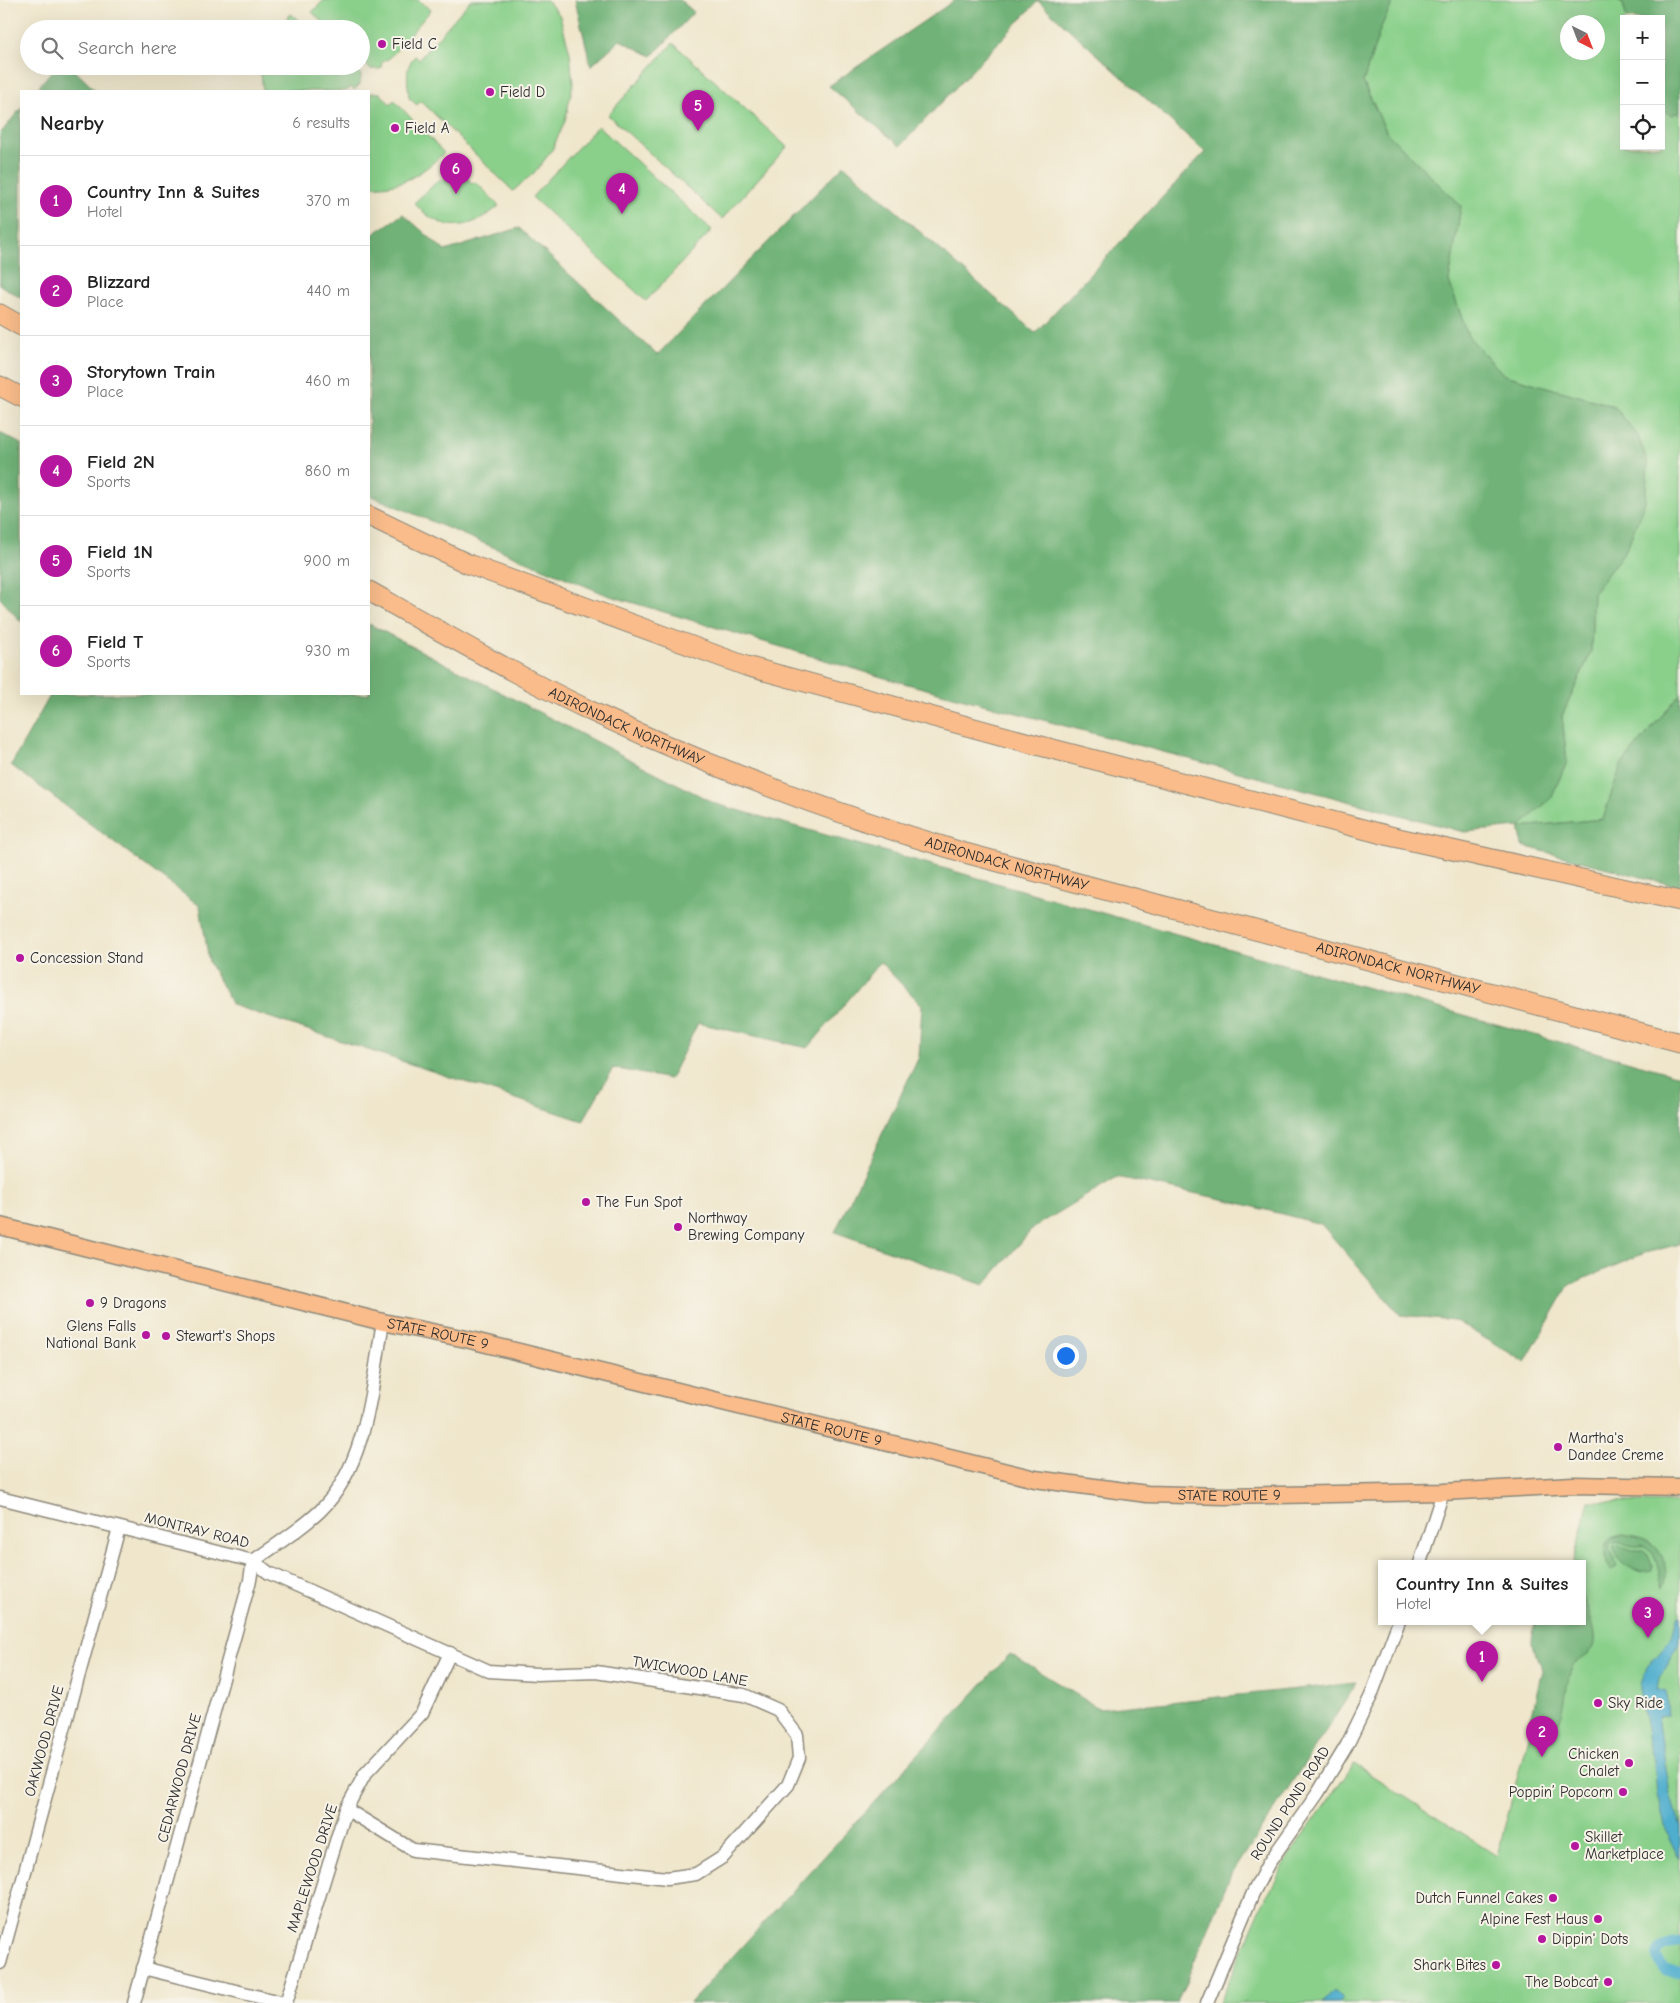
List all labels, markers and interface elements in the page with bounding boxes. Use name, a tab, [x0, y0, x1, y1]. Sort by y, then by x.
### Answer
north arrow	[1560, 15, 1605, 60]
map controls	[1620, 15, 1665, 150]
button: +	[1620, 15, 1665, 60]
search box	[20, 20, 370, 75]
icon: search	[38, 34, 66, 62]
place label: Field C	[392, 35, 437, 53]
text: Search here	[78, 37, 177, 59]
marker: Field C	[376, 38, 388, 50]
button: −	[1620, 60, 1665, 105]
place label: Field D	[500, 83, 545, 101]
marker: Field D	[484, 86, 496, 98]
pin: 5	[682, 90, 714, 131]
button: locate	[1620, 105, 1665, 150]
text: Nearby	[40, 111, 104, 135]
text: 6 results	[292, 114, 350, 132]
place label: Field A	[405, 119, 450, 137]
marker: Field A	[389, 122, 401, 134]
pin: 6	[440, 153, 472, 194]
pin: 4	[606, 173, 638, 214]
text: Country Inn & Suites	[87, 181, 260, 203]
text: 1	[53, 192, 59, 210]
text: 370 m	[306, 192, 350, 210]
text: Hotel	[87, 203, 123, 221]
text: Blizzard	[87, 271, 150, 293]
text: 2	[52, 282, 60, 300]
text: 440 m	[306, 282, 350, 300]
text: Place	[87, 293, 123, 311]
text: Storytown Train	[87, 361, 215, 383]
text: 3	[52, 372, 60, 390]
text: 460 m	[305, 372, 350, 390]
text: Place	[87, 383, 123, 401]
text: Field 2N	[87, 451, 155, 473]
text: 4	[52, 462, 60, 480]
text: 860 m	[305, 462, 350, 480]
text: Sports	[87, 473, 130, 491]
text: Field 1N	[87, 541, 153, 563]
text: 5	[52, 552, 60, 570]
text: 900 m	[303, 552, 350, 570]
text: Sports	[87, 563, 130, 581]
text: Field T	[87, 631, 143, 653]
text: 6	[52, 642, 60, 660]
text: 930 m	[305, 642, 350, 660]
text: Sports	[87, 653, 130, 671]
street label: ADIRONDACK NORTHWAY	[546, 683, 707, 769]
street label: ADIRONDACK NORTHWAY	[923, 832, 1091, 895]
street label: ADIRONDACK NORTHWAY	[1314, 938, 1482, 999]
place label: Concession Stand	[30, 949, 143, 967]
marker: Concession Stand	[14, 952, 26, 964]
place label: The Fun Spot	[596, 1193, 683, 1211]
marker: The Fun Spot	[580, 1196, 592, 1208]
place label: Northway Brewing Company	[688, 1209, 805, 1244]
marker: Northway Brewing Company	[672, 1221, 684, 1233]
place label: 9 Dragons	[100, 1294, 166, 1312]
marker: 9 Dragons	[84, 1297, 96, 1309]
street label: STATE ROUTE 9	[386, 1314, 491, 1353]
place label: Glens Falls National Bank	[46, 1317, 137, 1352]
place label: Stewart's Shops	[176, 1327, 275, 1345]
marker: Glens Falls National Bank	[140, 1329, 152, 1341]
marker: Stewart's Shops	[160, 1330, 172, 1342]
your location	[1053, 1343, 1079, 1369]
street label: STATE ROUTE 9	[779, 1408, 884, 1450]
place label: Martha's Dandee Creme	[1568, 1429, 1664, 1464]
marker: Martha's Dandee Creme	[1552, 1441, 1564, 1453]
street label: STATE ROUTE 9	[1178, 1486, 1281, 1505]
street label: MONTRAY ROAD	[143, 1508, 251, 1552]
popup	[1378, 1560, 1586, 1625]
text: Country Inn & Suites	[1396, 1573, 1568, 1595]
text: Hotel	[1396, 1595, 1431, 1613]
pin: 3	[1632, 1597, 1664, 1638]
pin: 1	[1466, 1641, 1498, 1682]
street label: TWICWOOD LANE	[631, 1652, 749, 1690]
street label: OAKWOOD DRIVE	[21, 1683, 67, 1799]
place label: Sky Ride	[1608, 1694, 1664, 1712]
marker: Sky Ride	[1592, 1697, 1604, 1709]
street label: CEDARWOOD DRIVE	[153, 1712, 205, 1844]
pin: 2	[1526, 1716, 1558, 1757]
street label: ROUND POND ROAD	[1246, 1743, 1334, 1863]
place label: Chicken Chalet	[1568, 1745, 1620, 1780]
marker: Chicken Chalet	[1623, 1757, 1635, 1769]
place label: Poppin’ Popcorn	[1509, 1783, 1613, 1801]
marker: Poppin’ Popcorn	[1617, 1786, 1629, 1798]
street label: MAPLEWOOD DRIVE	[283, 1802, 341, 1934]
place label: Skillet Marketplace	[1585, 1828, 1664, 1863]
marker: Skillet Marketplace	[1569, 1840, 1581, 1852]
place label: Dutch Funnel Cakes	[1415, 1889, 1543, 1907]
marker: Dutch Funnel Cakes	[1547, 1892, 1559, 1904]
place label: Alpine Fest Haus	[1480, 1910, 1588, 1928]
marker: Alpine Fest Haus	[1592, 1913, 1604, 1925]
place label: Dippin' Dots	[1552, 1930, 1628, 1948]
marker: Dippin' Dots	[1536, 1933, 1548, 1945]
place label: Shark Bites	[1413, 1956, 1486, 1974]
marker: Shark Bites	[1490, 1959, 1502, 1971]
place label: The Bobcat	[1525, 1973, 1599, 1991]
marker: The Bobcat	[1602, 1976, 1614, 1988]

